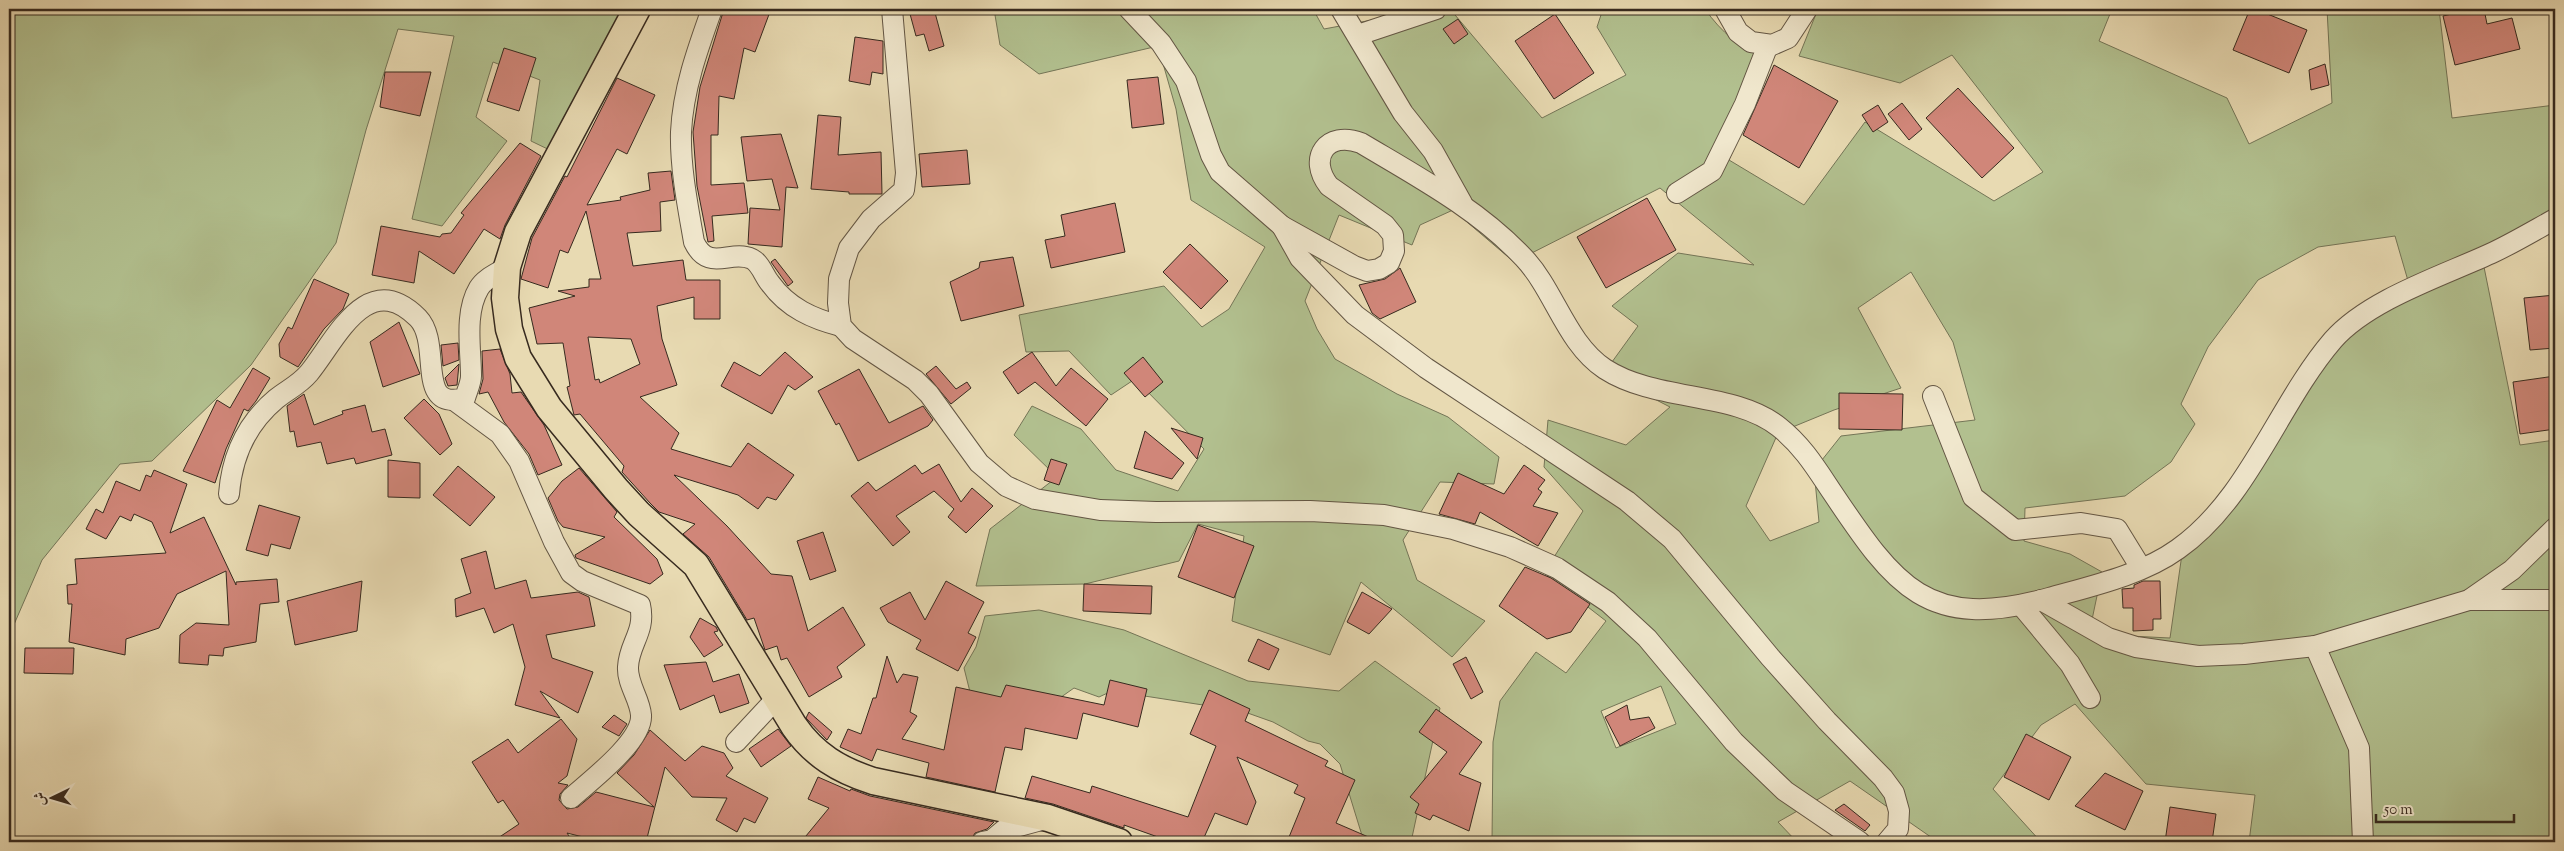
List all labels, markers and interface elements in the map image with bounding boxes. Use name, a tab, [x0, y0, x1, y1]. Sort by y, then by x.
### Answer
north arrow	[28, 774, 78, 824]
text: ش	[30, 791, 52, 807]
scale bar	[2376, 791, 2514, 823]
text: 50 m	[2383, 800, 2413, 821]

